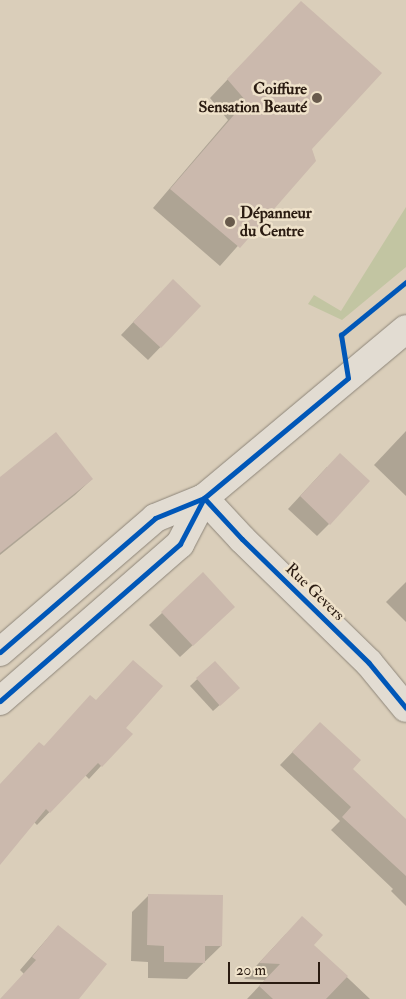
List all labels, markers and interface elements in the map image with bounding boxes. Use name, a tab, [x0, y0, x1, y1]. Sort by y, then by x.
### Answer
place label: Coiffure Sensation Beauté	[199, 79, 307, 117]
marker: Coiffure Sensation Beauté	[311, 92, 323, 104]
place label: Dépanneur du Centre	[240, 203, 312, 241]
marker: Dépanneur du Centre	[224, 216, 236, 228]
street label: Rue Gevers	[281, 559, 349, 625]
scale bar	[231, 952, 324, 984]
text: 20 m	[236, 961, 266, 980]

